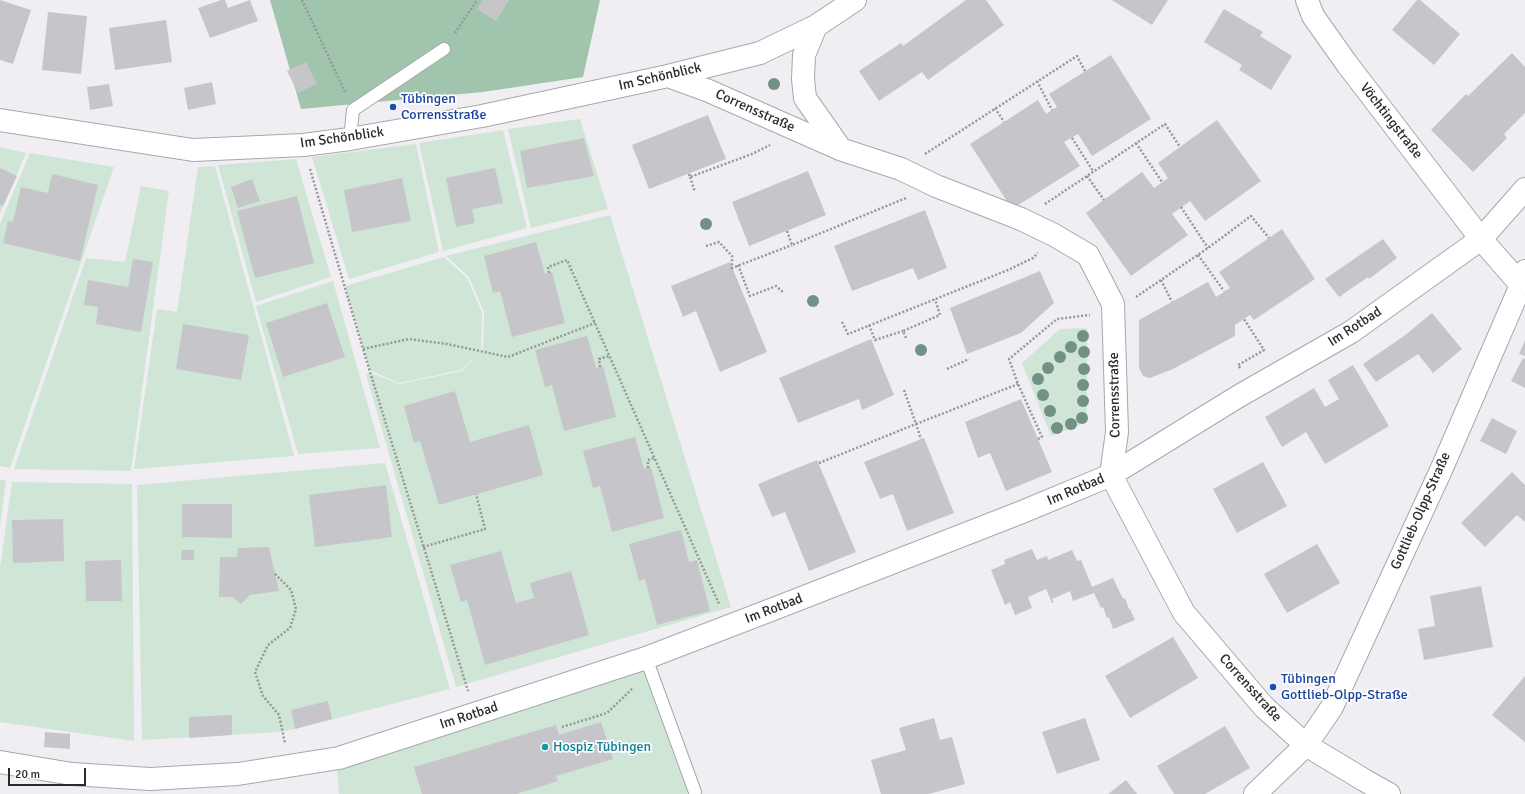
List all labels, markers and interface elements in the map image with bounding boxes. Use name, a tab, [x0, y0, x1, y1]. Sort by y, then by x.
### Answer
street label: Im Schönblick	[617, 59, 703, 95]
street label: Vöchtingstraße	[1356, 80, 1426, 162]
street label: Corrensstraße	[713, 86, 797, 136]
place label: Tübingen Corrensstraße	[401, 91, 486, 124]
marker: Tübingen Corrensstraße	[388, 102, 398, 112]
street label: Im Schönblick	[299, 124, 385, 152]
street label: Im Rotbad	[1325, 303, 1385, 351]
street label: Corrensstraße	[1106, 352, 1124, 438]
street label: Gottlieb-Olpp-Straße	[1388, 450, 1454, 572]
street label: Im Rotbad	[1045, 470, 1107, 510]
street label: Im Rotbad	[743, 590, 805, 628]
street label: Corrensstraße	[1215, 651, 1285, 725]
place label: Tübingen Gottlieb-Olpp-Straße	[1281, 671, 1408, 704]
marker: Tübingen Gottlieb-Olpp-Straße	[1268, 682, 1278, 692]
street label: Im Rotbad	[438, 699, 500, 733]
place label: Hospiz Tübingen	[553, 739, 651, 755]
marker: Hospiz Tübingen	[540, 742, 550, 752]
scale bar	[10, 760, 88, 786]
text: 20 m	[15, 767, 40, 782]

